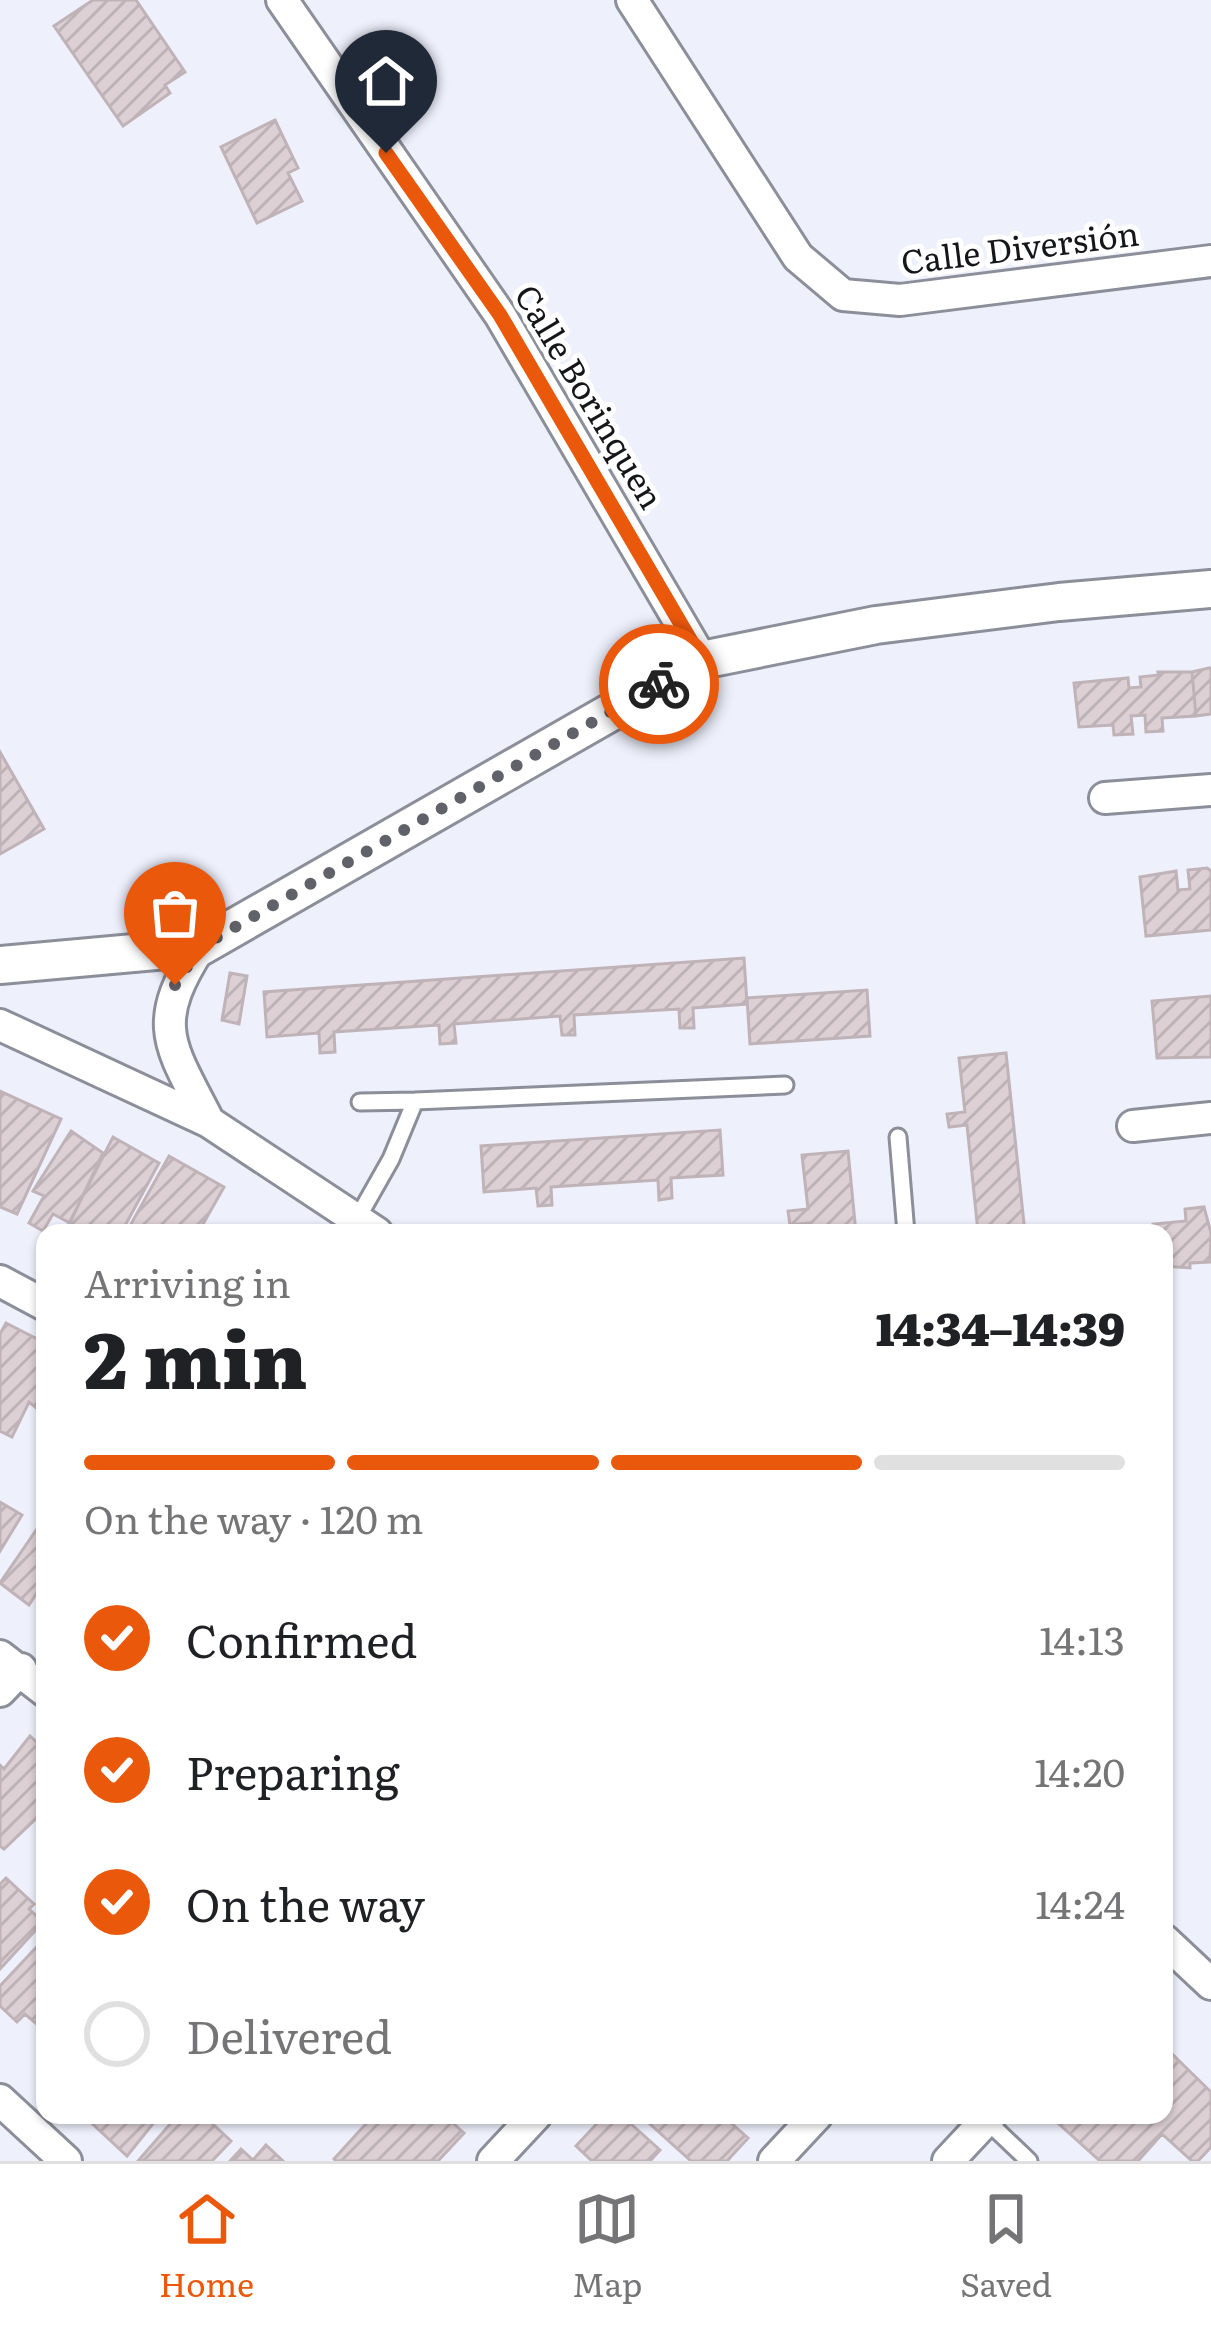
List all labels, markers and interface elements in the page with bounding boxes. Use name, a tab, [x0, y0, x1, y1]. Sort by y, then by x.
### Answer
pin	[335, 30, 437, 153]
icon: home	[353, 48, 419, 114]
street label: Calle Diversión	[898, 207, 1141, 284]
street label: Calle Borinquen	[505, 274, 678, 517]
courier	[599, 624, 719, 744]
icon: bike	[626, 651, 692, 717]
pin	[124, 862, 226, 985]
icon: bag	[142, 880, 208, 946]
text: Arriving in	[84, 1252, 291, 1310]
text: 14:34–14:39	[876, 1293, 1125, 1360]
text: 2 min	[84, 1297, 307, 1413]
text: On the way · 120 m	[84, 1488, 424, 1546]
icon: check	[84, 1605, 150, 1671]
text: Confirmed	[186, 1605, 417, 1672]
text: 14:13	[1039, 1609, 1125, 1667]
icon: check	[84, 1737, 150, 1803]
text: Preparing	[186, 1737, 400, 1804]
text: 14:20	[1034, 1741, 1125, 1799]
icon: check	[84, 1869, 150, 1935]
text: On the way	[186, 1869, 425, 1936]
text: 14:24	[1035, 1873, 1125, 1931]
text: Delivered	[186, 2001, 392, 2068]
tab: Home	[159, 2186, 254, 2307]
tab: Map	[572, 2186, 642, 2307]
tab: Saved	[960, 2186, 1052, 2307]

